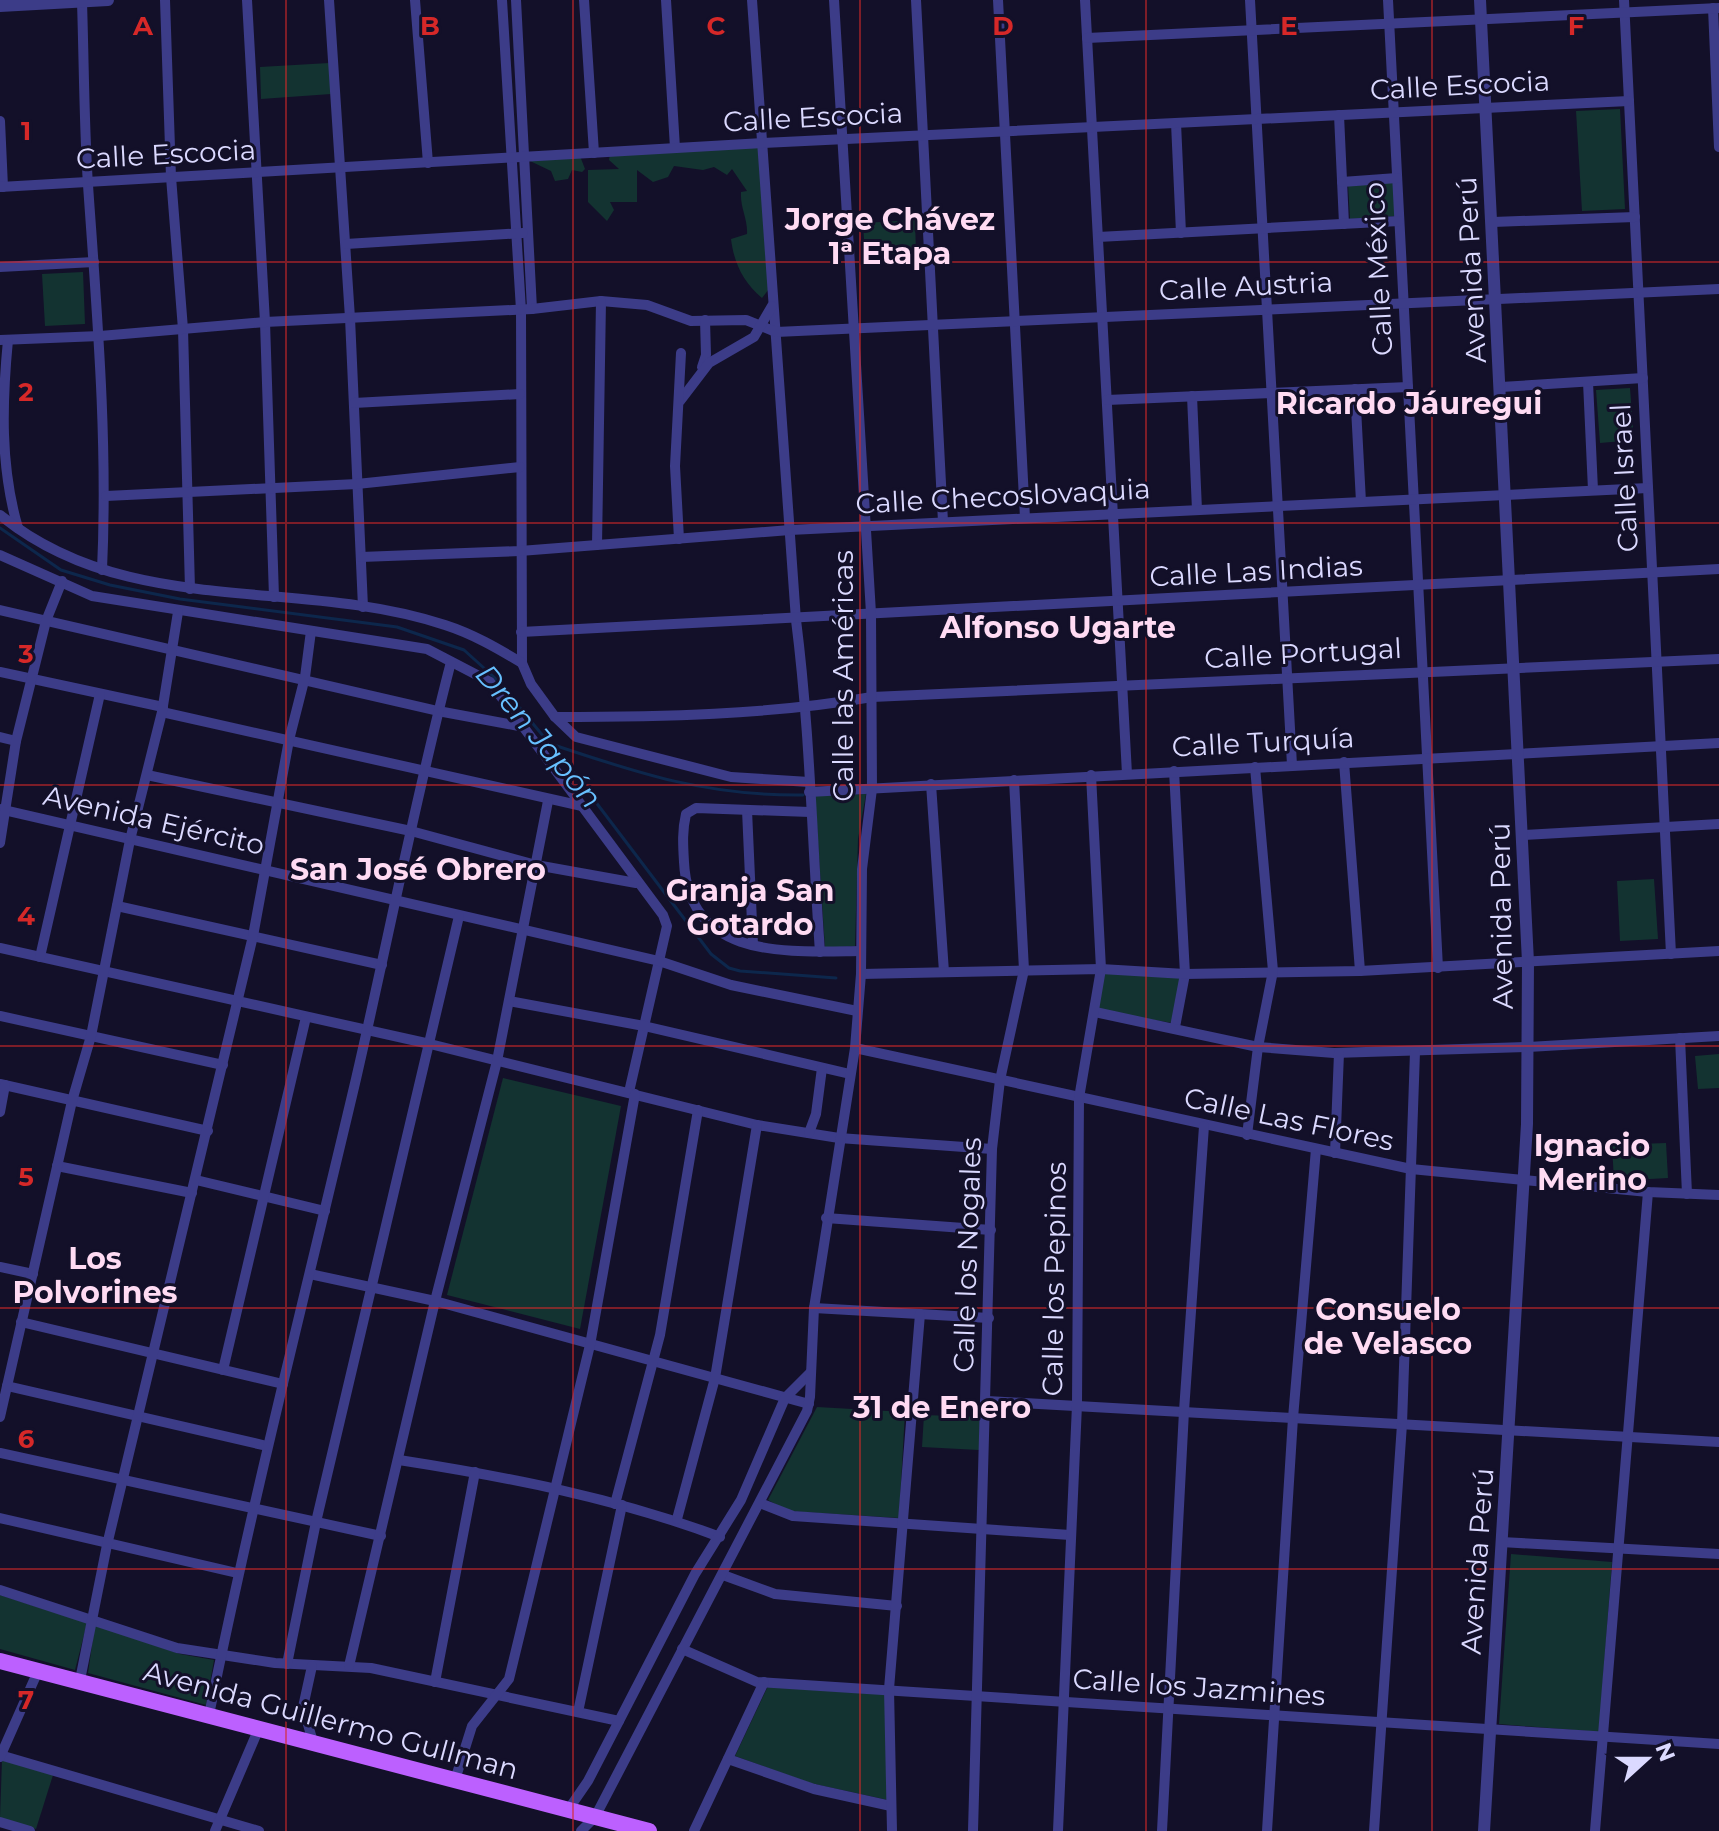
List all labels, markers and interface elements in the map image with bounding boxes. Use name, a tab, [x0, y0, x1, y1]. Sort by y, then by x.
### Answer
text: A	[132, 10, 154, 42]
text: B	[420, 10, 440, 42]
text: C	[707, 10, 726, 42]
text: D	[992, 10, 1014, 42]
text: E	[1280, 10, 1298, 42]
text: F	[1568, 10, 1584, 42]
street label: Calle Escocia	[1369, 63, 1551, 107]
street label: Calle Escocia	[722, 95, 904, 139]
text: 1	[21, 115, 31, 147]
street label: Calle Escocia	[75, 132, 257, 176]
street label: Avenida Perú	[1449, 176, 1493, 364]
street label: Calle México	[1356, 181, 1400, 357]
district label: Jorge Chávez 1ª Etapa	[784, 201, 995, 272]
street label: Calle Austria	[1158, 264, 1334, 308]
text: 2	[18, 376, 34, 408]
district label: Ricardo Jáuregui	[1276, 385, 1542, 422]
street label: Calle Israel	[1603, 403, 1645, 553]
street label: Calle Checoslovaquia	[855, 471, 1151, 521]
street label: Calle Las Indias	[1148, 548, 1364, 594]
street label: Calle las Américas	[826, 550, 860, 802]
district label: Alfonso Ugarte	[939, 609, 1176, 646]
street label: Calle Portugal	[1203, 631, 1403, 675]
text: 3	[17, 638, 34, 670]
water label: Dren Japón	[468, 656, 610, 816]
street label: Calle Turquía	[1171, 720, 1355, 764]
street label: Avenida Ejército	[40, 778, 268, 862]
street label: Avenida Perú	[1482, 822, 1520, 1010]
district label: San José Obrero	[290, 851, 546, 888]
district label: Granja San Gotardo	[666, 872, 834, 943]
text: 4	[17, 900, 35, 932]
street label: Calle Las Flores	[1181, 1080, 1397, 1158]
district label: Ignacio Merino	[1534, 1127, 1650, 1198]
street label: Calle los Nogales	[946, 1137, 988, 1373]
text: 5	[18, 1161, 34, 1193]
street label: Calle los Pepinos	[1035, 1161, 1073, 1397]
district label: Los Polvorines	[12, 1240, 178, 1311]
district label: Consuelo de Velasco	[1304, 1291, 1472, 1362]
district label: 31 de Enero	[852, 1389, 1031, 1426]
text: 6	[18, 1423, 35, 1455]
street label: Avenida Perú	[1454, 1467, 1500, 1655]
street label: Avenida Guillermo Gullman	[140, 1654, 522, 1786]
street label: Calle los Jazmines	[1072, 1661, 1326, 1713]
text: 7	[18, 1684, 34, 1716]
north arrow	[1607, 1719, 1687, 1799]
text: N	[1649, 1739, 1681, 1765]

